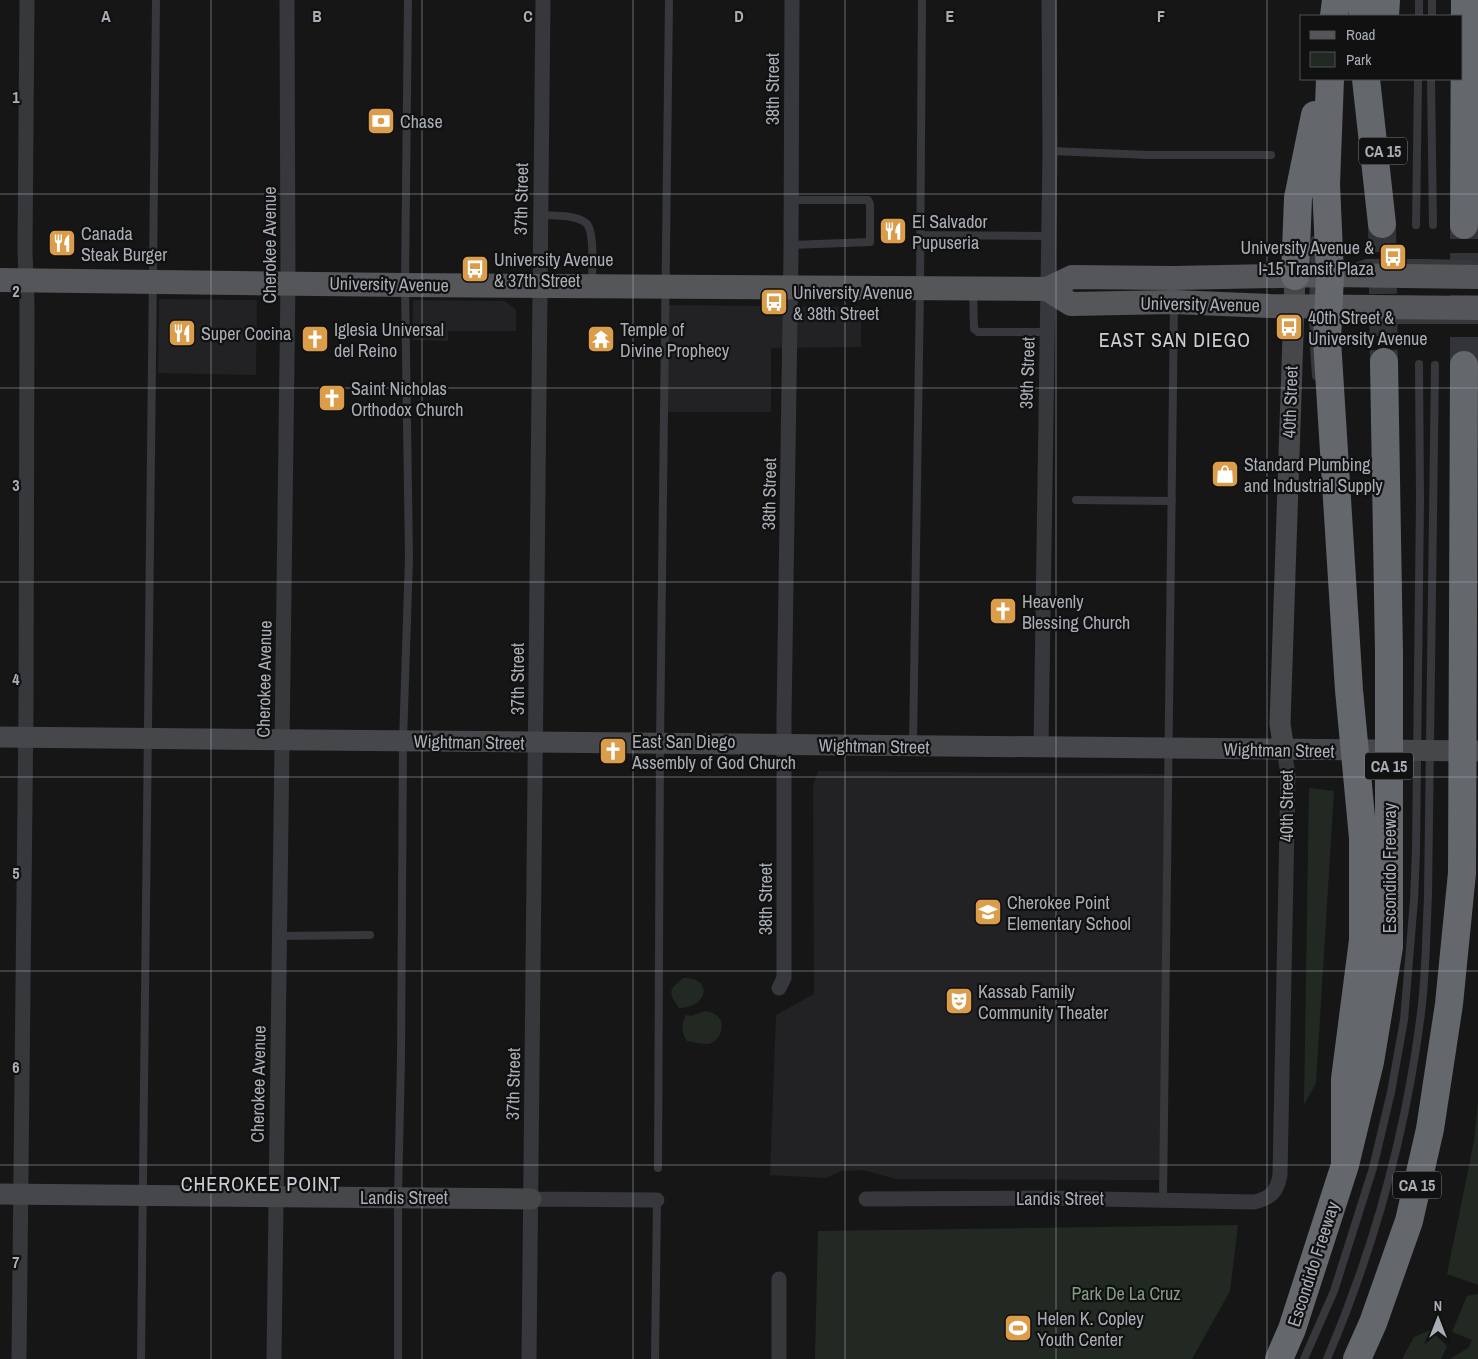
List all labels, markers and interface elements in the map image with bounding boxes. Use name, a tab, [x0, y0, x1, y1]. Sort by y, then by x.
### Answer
text: A	[101, 5, 111, 27]
text: B	[312, 5, 322, 27]
text: C	[523, 5, 533, 27]
text: D	[734, 5, 744, 27]
text: E	[946, 5, 955, 27]
text: F	[1157, 5, 1165, 27]
legend	[1300, 15, 1463, 80]
text: Road	[1346, 24, 1375, 45]
text: Park	[1346, 49, 1372, 70]
street label: 38th Street	[760, 53, 785, 125]
text: 1	[12, 86, 20, 108]
bank icon: Chase	[366, 106, 396, 136]
place label: Chase	[400, 109, 443, 134]
road number: CA 15	[1359, 138, 1407, 164]
street label: 37th Street	[508, 163, 534, 235]
street label: Cherokee Avenue	[257, 186, 282, 304]
place label: El Salvador Pupuseria	[912, 209, 988, 255]
restaurant icon: El Salvador Pupuseria	[878, 216, 908, 246]
place label: Canada Steak Burger	[81, 221, 167, 267]
restaurant icon: Canada Steak Burger	[47, 228, 77, 258]
place label: University Avenue & I-15 Transit Plaza	[1241, 235, 1374, 281]
bus stop icon: University Avenue & I-15 Transit Plaza	[1378, 242, 1408, 272]
place label: University Avenue & 37th Street	[494, 247, 614, 293]
bus stop icon: University Avenue & 37th Street	[460, 254, 490, 284]
street label: University Avenue	[329, 270, 449, 298]
text: 2	[12, 280, 20, 302]
place label: University Avenue & 38th Street	[793, 280, 913, 326]
bus stop icon: University Avenue & 38th Street	[759, 287, 789, 317]
street label: University Avenue	[1140, 290, 1260, 318]
place label: 40th Street & University Avenue	[1308, 305, 1428, 351]
bus stop icon: 40th Street & University Avenue	[1274, 312, 1304, 342]
place label: Iglesia Universal del Reino	[334, 317, 444, 363]
place label: Temple of Divine Prophecy	[620, 317, 730, 363]
restaurant icon: Super Cocina	[167, 318, 197, 348]
place label: Super Cocina	[201, 321, 291, 346]
church icon: Iglesia Universal del Reino	[300, 324, 330, 354]
temple icon: Temple of Divine Prophecy	[586, 324, 616, 354]
district label: EAST SAN DIEGO	[1099, 326, 1251, 353]
street label: 39th Street	[1013, 336, 1041, 410]
street label: 40th Street	[1276, 365, 1304, 439]
place label: Saint Nicholas Orthodox Church	[351, 376, 463, 422]
church icon: Saint Nicholas Orthodox Church	[317, 383, 347, 413]
place label: Standard Plumbing and Industrial Supply	[1244, 452, 1383, 498]
street label: 38th Street	[756, 458, 782, 530]
shop icon: Standard Plumbing and Industrial Supply	[1210, 459, 1240, 489]
text: 3	[12, 474, 20, 496]
place label: Heavenly Blessing Church	[1022, 589, 1130, 635]
church icon: Heavenly Blessing Church	[988, 596, 1018, 626]
street label: Cherokee Avenue	[250, 620, 278, 738]
street label: 37th Street	[505, 643, 530, 715]
text: 4	[12, 668, 20, 690]
street label: Wightman Street	[413, 729, 525, 755]
place label: East San Diego Assembly of God Church	[631, 729, 796, 775]
street label: Wightman Street	[818, 733, 930, 759]
church icon: East San Diego Assembly of God Church	[598, 736, 628, 766]
street label: Wightman Street	[1223, 737, 1335, 763]
road number: CA 15	[1365, 752, 1413, 779]
street label: 40th Street	[1274, 770, 1299, 842]
street label: Escondido Freeway	[1377, 802, 1402, 933]
text: 5	[12, 862, 20, 884]
street label: 38th Street	[753, 863, 778, 935]
place label: Cherokee Point Elementary School	[1007, 890, 1131, 936]
school or university icon: Cherokee Point Elementary School	[973, 897, 1003, 927]
place label: Kassab Family Community Theater	[978, 979, 1108, 1025]
theatre icon: Kassab Family Community Theater	[944, 986, 974, 1016]
street label: Cherokee Avenue	[244, 1025, 272, 1143]
street label: 37th Street	[500, 1048, 526, 1120]
text: 6	[12, 1056, 20, 1078]
district label: CHEROKEE POINT	[181, 1170, 341, 1197]
road number: CA 15	[1393, 1172, 1441, 1198]
street label: Landis Street	[360, 1185, 448, 1210]
street label: Landis Street	[1016, 1186, 1104, 1211]
street label: Escondido Freeway	[1281, 1198, 1345, 1330]
text: 7	[12, 1251, 20, 1273]
park label: Park De La Cruz	[1071, 1281, 1181, 1306]
north arrow	[1413, 1294, 1463, 1344]
text: N	[1434, 1297, 1442, 1315]
place label: Helen K. Copley Youth Center	[1037, 1306, 1144, 1352]
sports icon: Helen K. Copley Youth Center	[1003, 1313, 1033, 1343]

